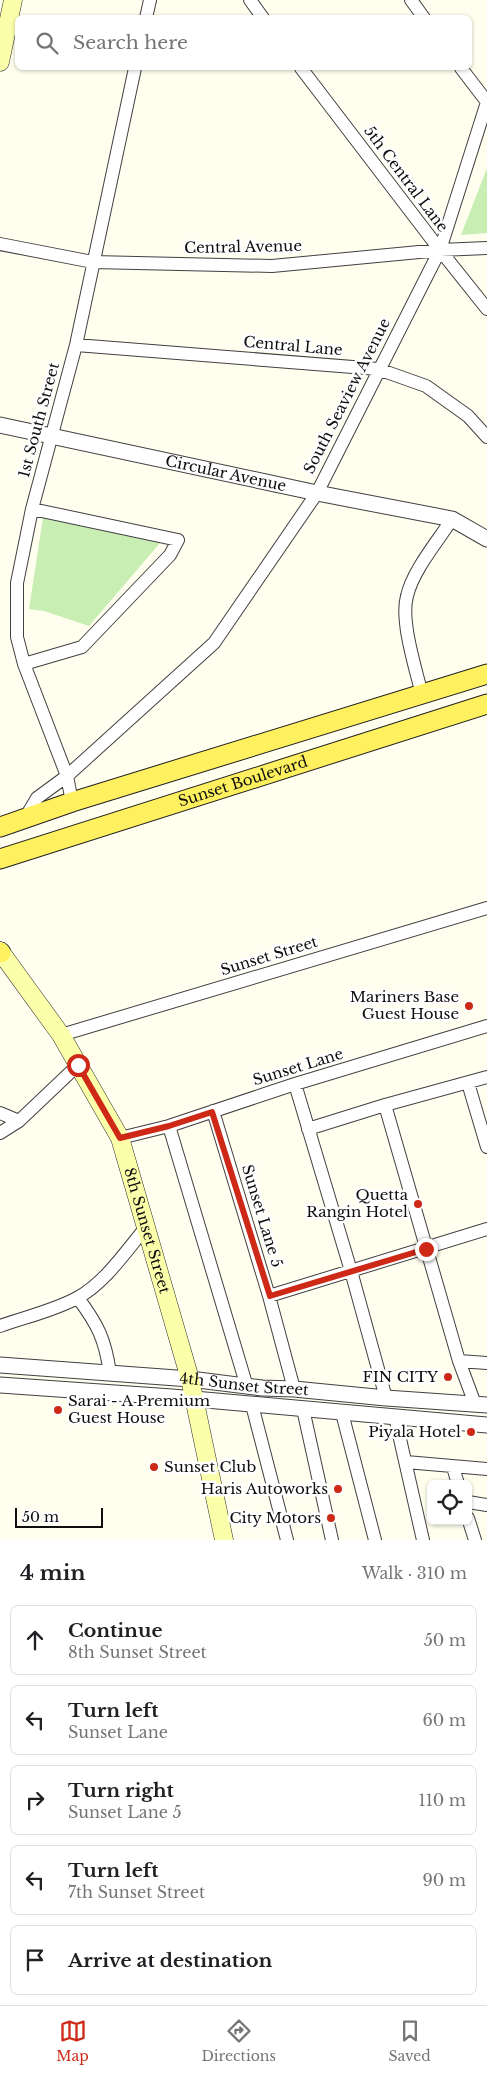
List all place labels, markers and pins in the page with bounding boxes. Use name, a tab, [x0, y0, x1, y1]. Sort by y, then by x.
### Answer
place label: Mariners Base Guest House	[350, 987, 459, 1023]
marker: Mariners Base Guest House	[463, 1000, 475, 1012]
place label: Quetta Rangin Hotel	[306, 1185, 409, 1221]
marker: Quetta Rangin Hotel	[412, 1198, 424, 1210]
place label: FIN CITY	[363, 1367, 439, 1386]
marker: FIN CITY	[442, 1371, 454, 1383]
place label: Sarai - A Premium Guest House	[68, 1391, 210, 1427]
marker: Sarai - A Premium Guest House	[52, 1404, 64, 1416]
place label: Piyala Hotel	[368, 1422, 461, 1441]
marker: Piyala Hotel	[465, 1426, 477, 1438]
place label: Sunset Club	[164, 1457, 256, 1476]
marker: Sunset Club	[148, 1461, 160, 1473]
place label: Haris Autoworks	[201, 1479, 328, 1498]
marker: Haris Autoworks	[332, 1483, 344, 1495]
place label: City Motors	[230, 1508, 321, 1527]
marker: City Motors	[325, 1512, 337, 1524]

